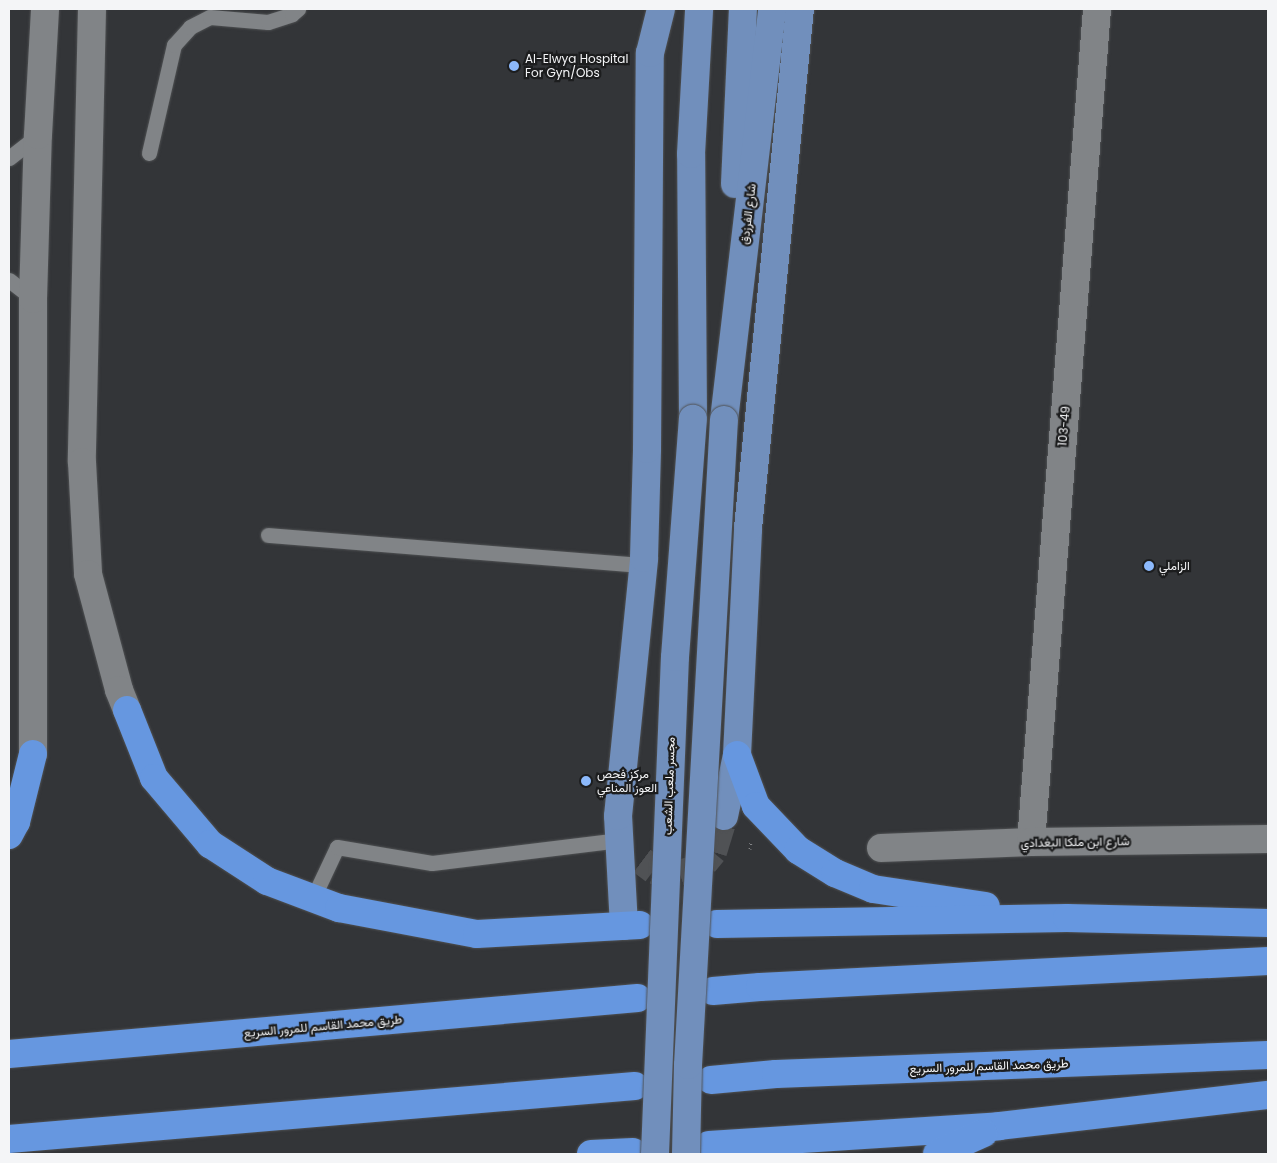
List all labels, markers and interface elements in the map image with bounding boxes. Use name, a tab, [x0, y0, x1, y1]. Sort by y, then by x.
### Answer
place label: Al-Elwya Hospital For Gyn/Obs	[525, 52, 628, 80]
marker: Al-Elwya Hospital For Gyn/Obs	[507, 59, 521, 73]
street label: شارع الفرزدق	[737, 183, 759, 245]
street label: 103-49	[1055, 405, 1073, 447]
place label: الزاملي	[1159, 559, 1190, 573]
marker: الزاملي	[1143, 560, 1155, 572]
street label: مجسر ملعب الشعب	[660, 737, 678, 835]
place label: مركز فحص العوز المناعي	[597, 767, 657, 795]
marker: مركز فحص العوز المناعي	[579, 774, 593, 788]
street label: شارع ابن ملكا البغدادي	[1020, 834, 1130, 850]
street label: طريق محمد القاسم للمرور السريع	[243, 1012, 403, 1040]
street label: طريق محمد القاسم للمرور السريع	[909, 1056, 1069, 1076]

